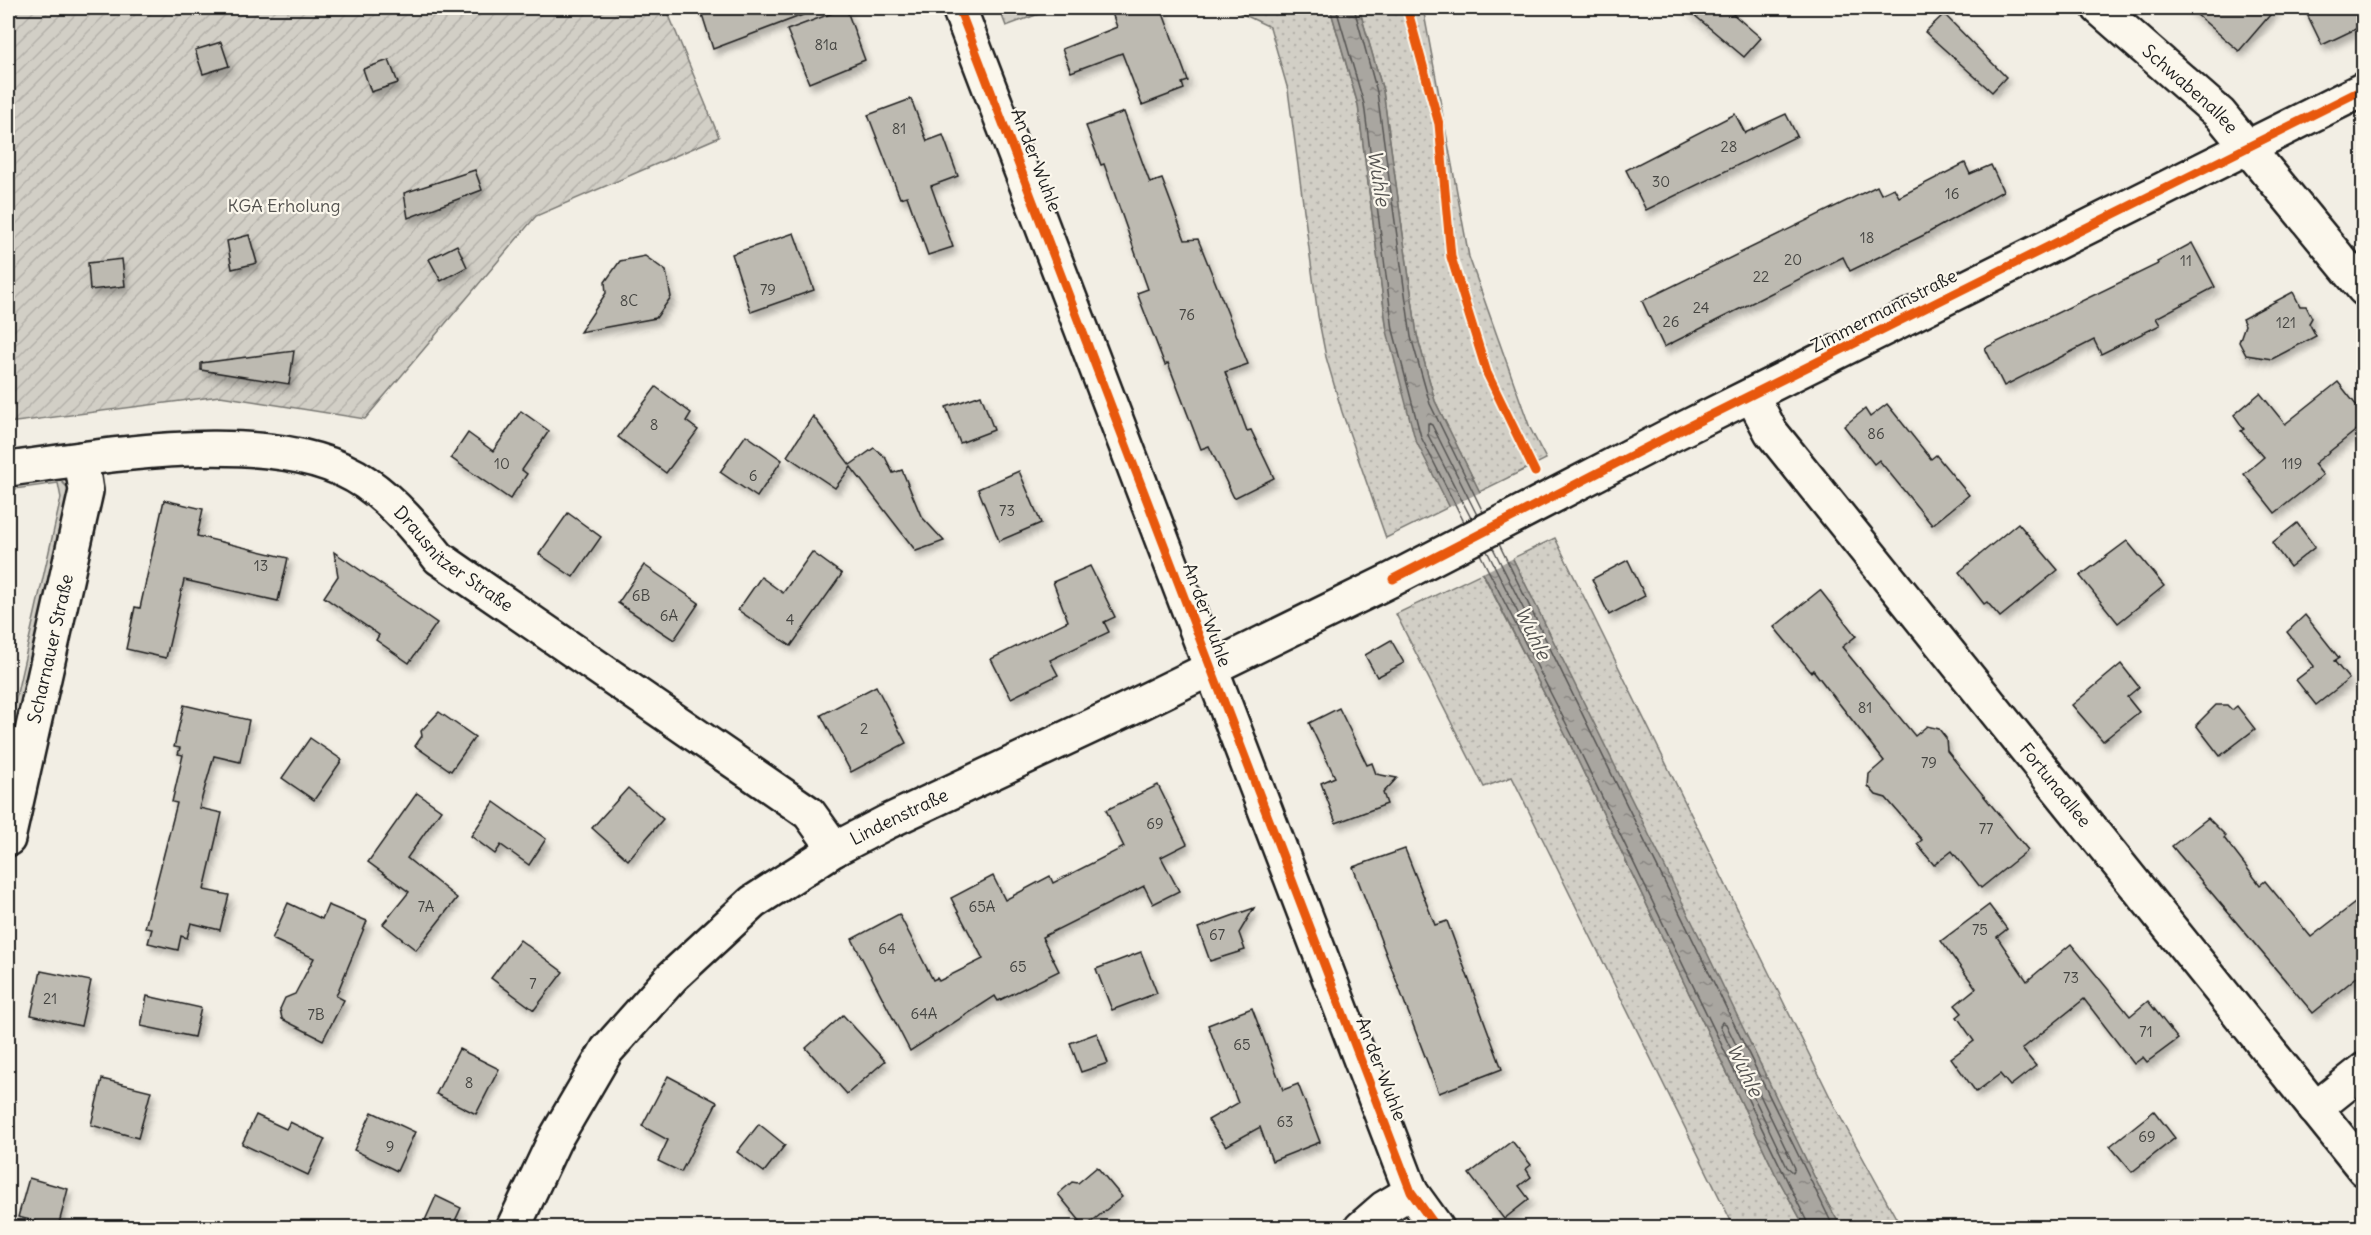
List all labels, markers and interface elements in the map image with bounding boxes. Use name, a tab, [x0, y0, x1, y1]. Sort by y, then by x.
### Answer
house number: 81a	[814, 35, 838, 54]
street label: Schwabenallee	[2138, 39, 2243, 138]
street label: An der Wuhle	[1006, 105, 1067, 215]
house number: 81	[892, 119, 906, 138]
house number: 28	[1721, 137, 1737, 156]
water label: Wuhle	[1363, 148, 1396, 209]
house number: 30	[1652, 172, 1670, 191]
house number: 16	[1945, 184, 1959, 203]
park label: KGA Erholung	[228, 194, 340, 217]
house number: 18	[1860, 228, 1874, 247]
house number: 20	[1784, 250, 1802, 269]
house number: 11	[2180, 251, 2192, 270]
street label: Zimmermannstraße	[1807, 264, 1961, 357]
house number: 22	[1753, 267, 1769, 286]
house number: 79	[760, 280, 776, 299]
house number: 8C	[620, 291, 638, 310]
house number: 24	[1693, 298, 1710, 317]
house number: 76	[1179, 305, 1195, 324]
house number: 26	[1663, 312, 1679, 331]
house number: 121	[2276, 313, 2296, 332]
house number: 8	[650, 415, 658, 434]
house number: 86	[1867, 424, 1885, 443]
house number: 10	[494, 454, 510, 473]
house number: 119	[2282, 454, 2302, 473]
house number: 6	[749, 466, 757, 485]
street label: Drausnitzer Straße	[389, 501, 518, 617]
house number: 73	[999, 501, 1015, 520]
house number: 13	[254, 556, 268, 575]
street label: An der Wuhle	[1178, 560, 1237, 670]
street label: Scharnauer Straße	[22, 572, 78, 725]
house number: 6B	[632, 586, 650, 605]
water label: Wuhle	[1510, 602, 1558, 665]
house number: 6A	[660, 606, 679, 625]
house number: 4	[786, 610, 795, 629]
house number: 81	[1858, 698, 1872, 717]
house number: 2	[860, 719, 868, 738]
street label: Fortunaallee	[2015, 738, 2096, 832]
house number: 79	[1921, 753, 1937, 772]
street label: Lindenstraße	[846, 783, 952, 850]
house number: 69	[1146, 814, 1164, 833]
house number: 77	[1979, 819, 1993, 838]
house number: 7A	[418, 897, 435, 916]
house number: 65A	[969, 897, 996, 916]
house number: 75	[1972, 920, 1988, 939]
house number: 67	[1209, 925, 1225, 944]
house number: 64	[878, 939, 896, 958]
house number: 65	[1009, 957, 1027, 976]
house number: 73	[2063, 968, 2079, 987]
house number: 7	[529, 974, 537, 993]
house number: 21	[43, 989, 57, 1008]
house number: 64A	[911, 1004, 938, 1023]
house number: 7B	[307, 1005, 325, 1024]
street label: An der Wuhle	[1351, 1014, 1412, 1124]
house number: 71	[2139, 1022, 2153, 1041]
house number: 65	[1233, 1035, 1251, 1054]
water label: Wuhle	[1722, 1039, 1770, 1102]
house number: 8	[465, 1073, 473, 1092]
house number: 63	[1276, 1112, 1294, 1131]
house number: 69	[2138, 1127, 2156, 1146]
house number: 9	[386, 1137, 394, 1156]

